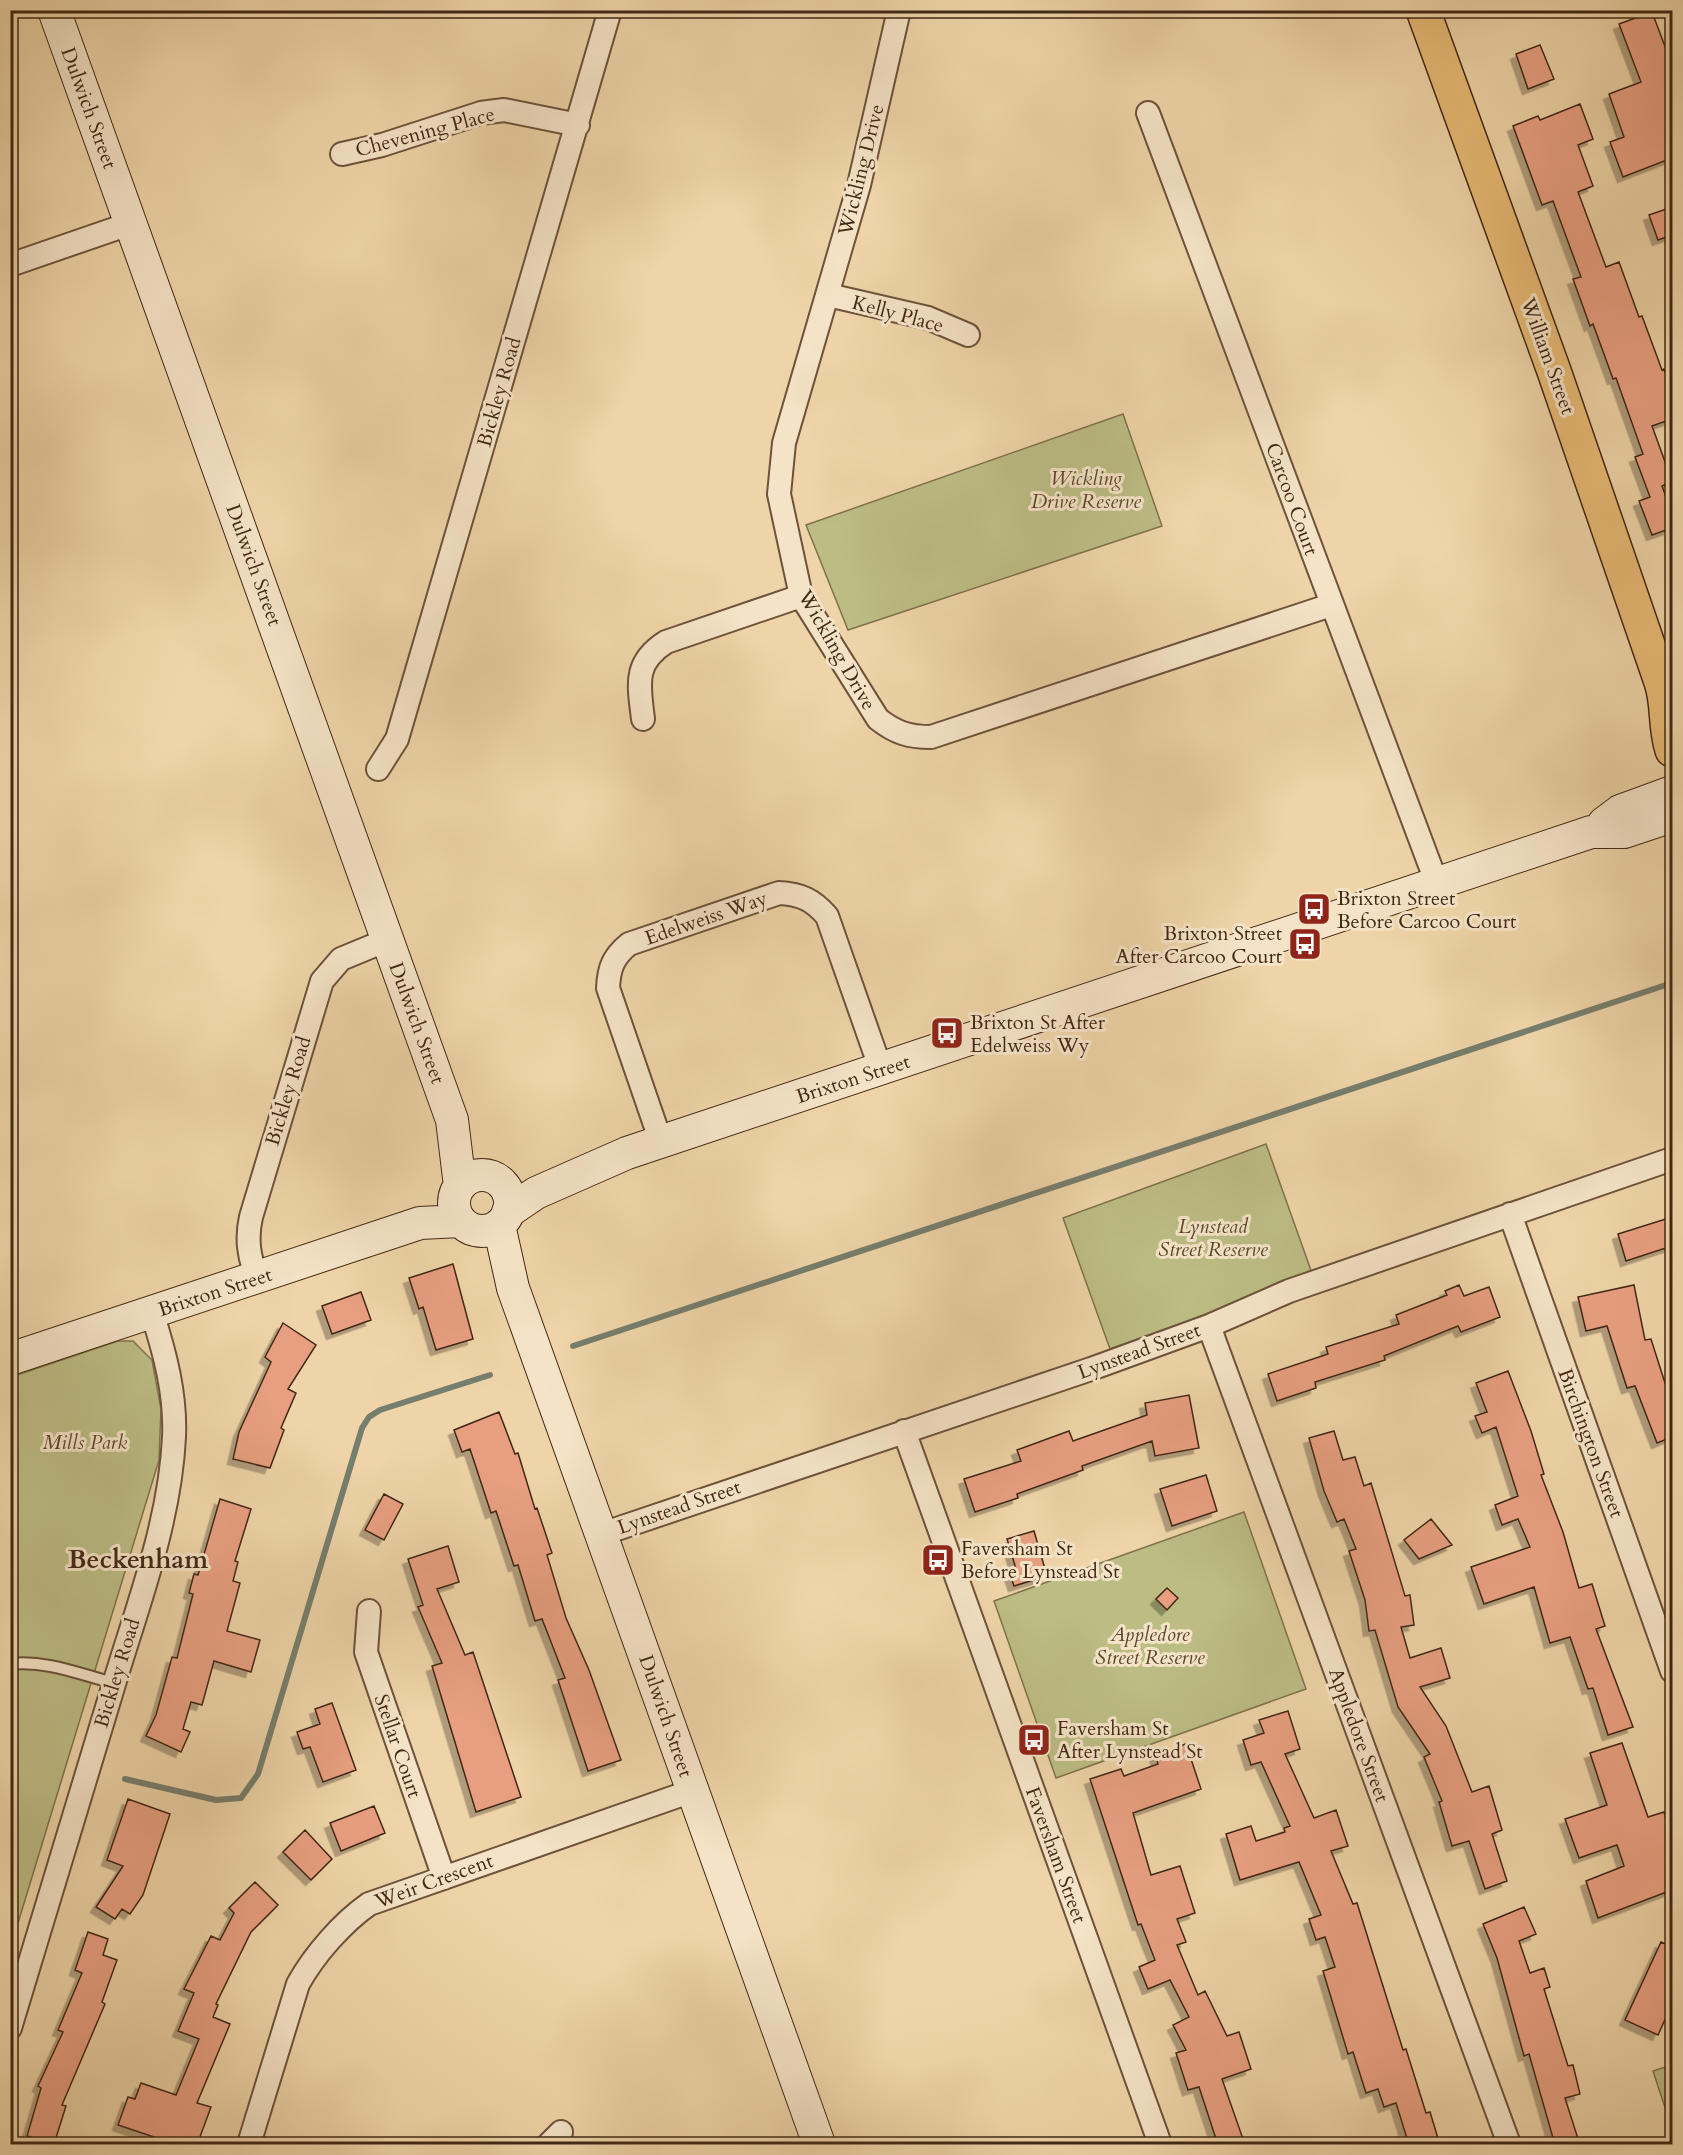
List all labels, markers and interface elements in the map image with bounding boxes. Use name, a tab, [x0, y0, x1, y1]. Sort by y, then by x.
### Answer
street label: Dulwich Street	[54, 43, 124, 173]
street label: Chevening Place	[352, 100, 498, 164]
street label: Wickling Drive	[831, 101, 890, 240]
street label: Kelly Place	[849, 289, 947, 339]
street label: William Street	[1514, 293, 1582, 419]
street label: Bickley Road	[470, 334, 528, 450]
street label: Carcoo Court	[1259, 439, 1325, 560]
park label: Wickling Drive Reserve	[1031, 465, 1141, 515]
street label: Dulwich Street	[219, 500, 289, 630]
street label: Wickling Drive	[791, 584, 882, 715]
street label: Edelweiss Way	[641, 884, 771, 952]
place label: Brixton Street Before Carcoo Court	[1337, 885, 1517, 935]
bus stop icon: Brixton Street Before Carcoo Court	[1296, 891, 1332, 927]
place label: Brixton Street After Carcoo Court	[1116, 920, 1283, 970]
bus stop icon: Brixton Street After Carcoo Court	[1287, 926, 1323, 962]
street label: Dulwich Street	[382, 958, 452, 1088]
place label: Brixton St After Edelweiss Wy	[970, 1009, 1106, 1059]
bus stop icon: Brixton St After Edelweiss Wy	[929, 1015, 965, 1051]
street label: Bickley Road	[259, 1033, 318, 1149]
street label: Brixton Street	[793, 1048, 914, 1110]
park label: Lynstead Street Reserve	[1158, 1213, 1268, 1263]
street label: Brixton Street	[155, 1261, 276, 1323]
street label: Lynstead Street	[1074, 1316, 1205, 1386]
street label: Birchington Street	[1552, 1365, 1631, 1522]
park label: Mills Park	[43, 1429, 127, 1456]
street label: Lynstead Street	[614, 1473, 745, 1541]
place label: Faversham St Before Lynstead St	[961, 1535, 1120, 1585]
district label: Beckenham	[68, 1542, 208, 1577]
bus stop icon: Faversham St Before Lynstead St	[920, 1542, 956, 1578]
street label: Bickley Road	[88, 1615, 147, 1731]
park label: Appledore Street Reserve	[1095, 1621, 1205, 1671]
street label: Dulwich Street	[632, 1651, 700, 1781]
street label: Appledore Street	[1322, 1664, 1396, 1807]
street label: Stellar Court	[368, 1691, 428, 1802]
place label: Faversham St After Lynstead St	[1057, 1715, 1203, 1765]
bus stop icon: Faversham St After Lynstead St	[1016, 1722, 1052, 1758]
street label: Faversham Street	[1019, 1783, 1093, 1928]
street label: Weir Crescent	[370, 1847, 497, 1915]

